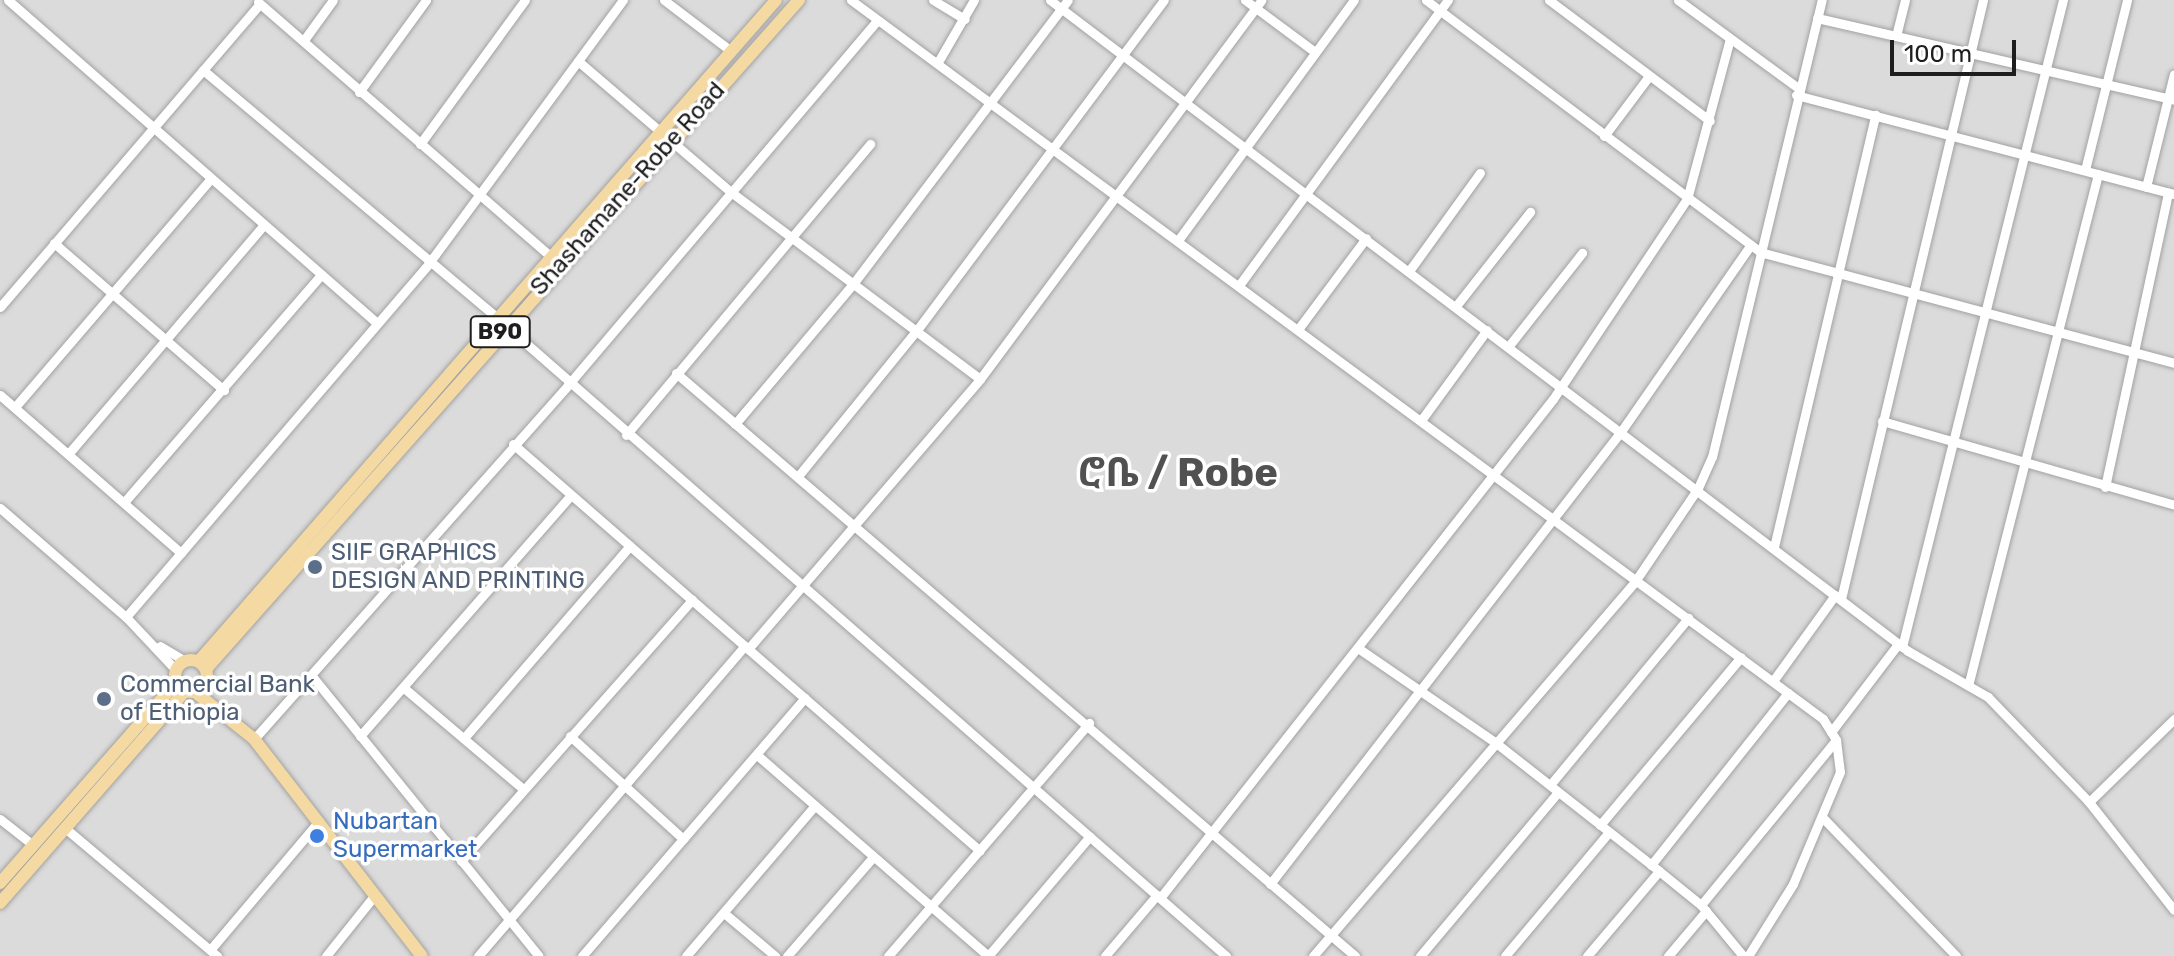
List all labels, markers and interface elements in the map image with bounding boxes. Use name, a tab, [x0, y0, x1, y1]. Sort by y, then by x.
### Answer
scale bar	[1894, 24, 2020, 74]
text: 100 m	[1904, 40, 1972, 68]
street label: Shashamane-Robe Road	[525, 77, 731, 301]
road number: B90	[468, 314, 532, 350]
district label: ሮቤ / Robe	[1078, 449, 1278, 497]
place label: SIIF GRAPHICS DESIGN AND PRINTING	[331, 539, 585, 595]
marker: SIIF GRAPHICS DESIGN AND PRINTING	[306, 558, 324, 576]
place label: Commercial Bank of Ethiopia	[120, 671, 315, 727]
marker: Commercial Bank of Ethiopia	[95, 690, 113, 708]
place label: Nubartan Supermarket	[333, 808, 477, 864]
marker: Nubartan Supermarket	[308, 827, 326, 845]

